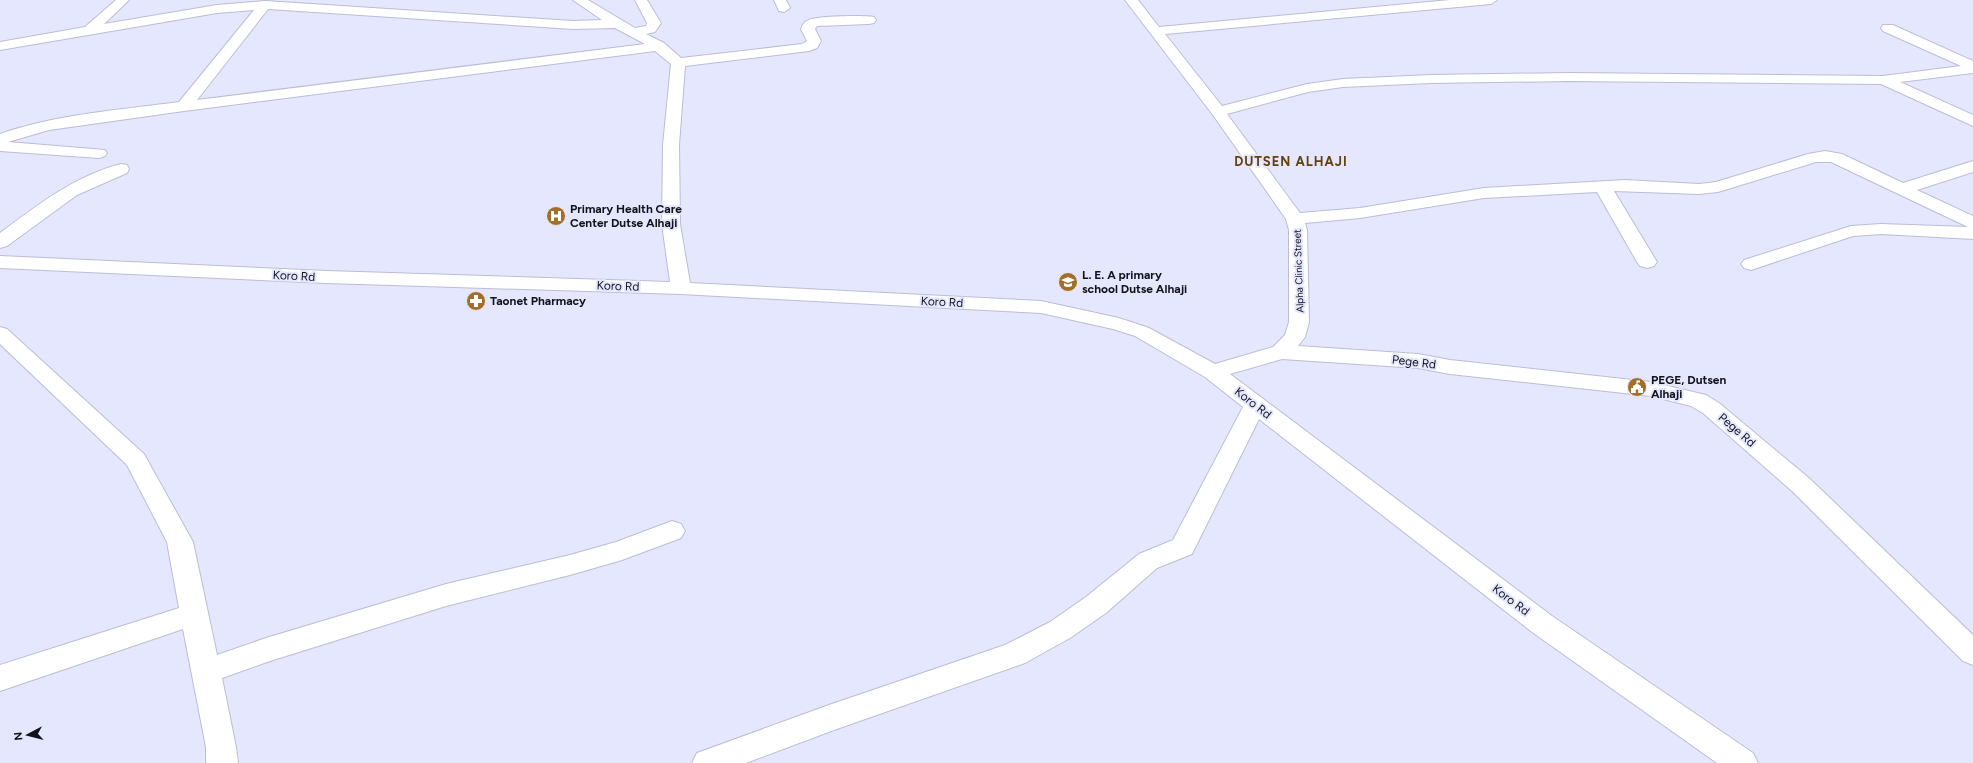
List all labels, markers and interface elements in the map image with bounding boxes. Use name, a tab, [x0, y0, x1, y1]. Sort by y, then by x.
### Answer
district label: DUTSEN ALHAJI	[1234, 154, 1348, 169]
place label: Primary Health Care Center Dutse Alhaji	[570, 202, 682, 230]
hospital icon: Primary Health Care Center Dutse Alhaji	[545, 205, 567, 227]
street label: Alpha Clinic Street	[1291, 229, 1306, 313]
street label: Koro Rd	[272, 268, 316, 284]
place label: L. E. A primary school Dutse Alhaji	[1082, 268, 1187, 296]
school or university icon: L. E. A primary school Dutse Alhaji	[1057, 271, 1079, 293]
street label: Koro Rd	[596, 278, 640, 294]
pharmacy icon: Taonet Pharmacy	[465, 290, 487, 312]
place label: Taonet Pharmacy	[490, 294, 586, 308]
street label: Koro Rd	[920, 294, 964, 310]
street label: Pege Rd	[1391, 352, 1437, 372]
place label: PEGE, Dutsen Alhaji	[1651, 373, 1727, 401]
public building icon: PEGE, Dutsen Alhaji	[1626, 376, 1648, 398]
street label: Koro Rd	[1232, 384, 1274, 422]
street label: Pege Rd	[1716, 410, 1758, 450]
street label: Koro Rd	[1490, 582, 1532, 618]
north arrow	[8, 715, 48, 755]
text: N	[12, 731, 26, 741]

